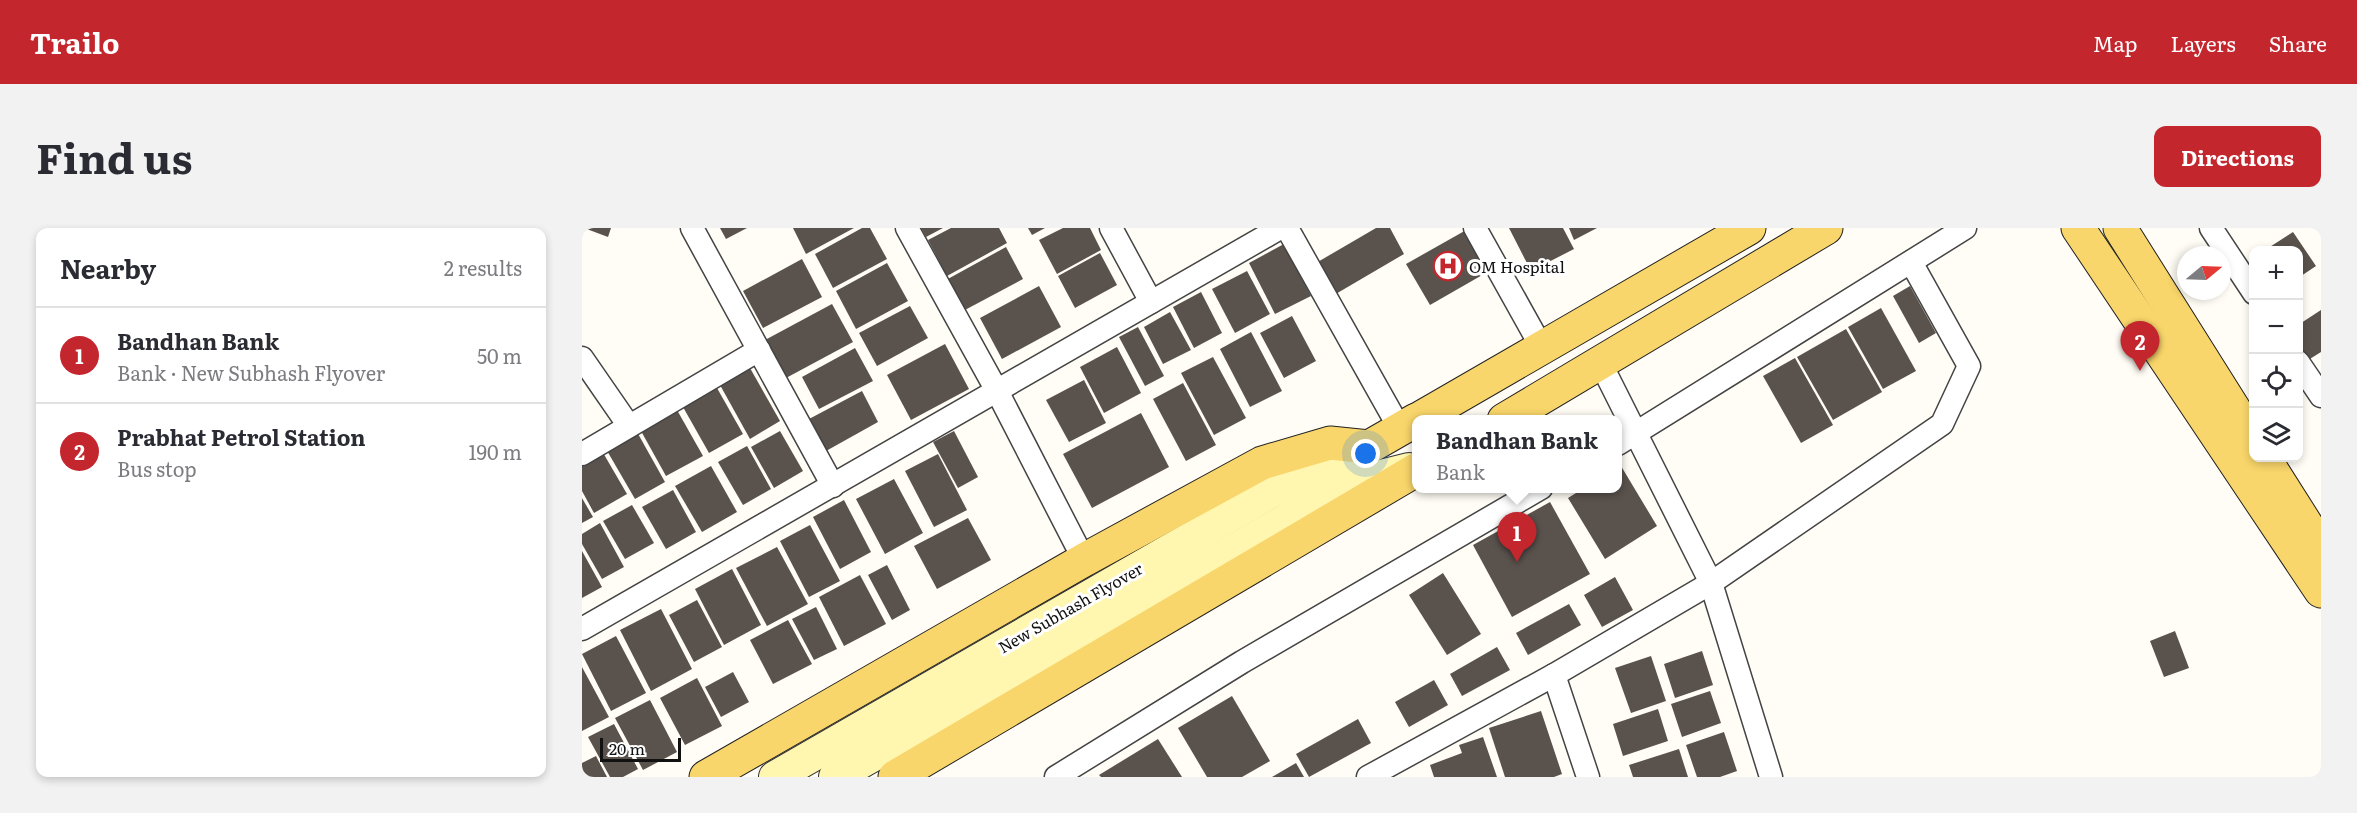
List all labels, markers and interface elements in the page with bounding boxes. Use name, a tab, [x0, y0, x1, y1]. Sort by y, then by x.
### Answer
text: Trailo	[30, 21, 119, 63]
text: Map	[2093, 27, 2138, 58]
text: Layers	[2171, 27, 2236, 58]
text: Share	[2269, 27, 2327, 58]
text: Find us	[36, 125, 193, 187]
button: Directions	[2154, 126, 2321, 187]
north arrow	[2177, 246, 2231, 300]
map controls	[2249, 246, 2303, 462]
button: +	[2249, 246, 2303, 300]
text: Nearby	[60, 248, 156, 287]
hospital icon: OM Hospital	[1432, 250, 1464, 282]
text: 2 results	[444, 252, 522, 282]
place label: OM Hospital	[1469, 254, 1565, 278]
button: −	[2249, 300, 2303, 354]
pin: 2	[2120, 322, 2160, 371]
text: Bandhan Bank	[117, 324, 279, 357]
text: 1	[75, 340, 84, 370]
text: 50 m	[477, 340, 522, 370]
button: locate	[2249, 354, 2303, 408]
text: Bank · New Subhash Flyover	[117, 357, 385, 387]
button: layers	[2249, 408, 2303, 462]
popup	[1412, 415, 1622, 493]
text: Prabhat Petrol Station	[117, 420, 365, 453]
text: Bandhan Bank	[1436, 423, 1598, 456]
text: 2	[74, 436, 85, 466]
text: 190 m	[468, 436, 522, 466]
your location	[1351, 439, 1380, 468]
text: Bus stop	[117, 453, 197, 483]
text: Bank	[1436, 456, 1485, 486]
pin: 1	[1498, 512, 1536, 562]
street label: New Subhash Flyover	[993, 556, 1147, 658]
scale bar	[600, 735, 681, 762]
text: 20 m	[609, 736, 645, 760]

